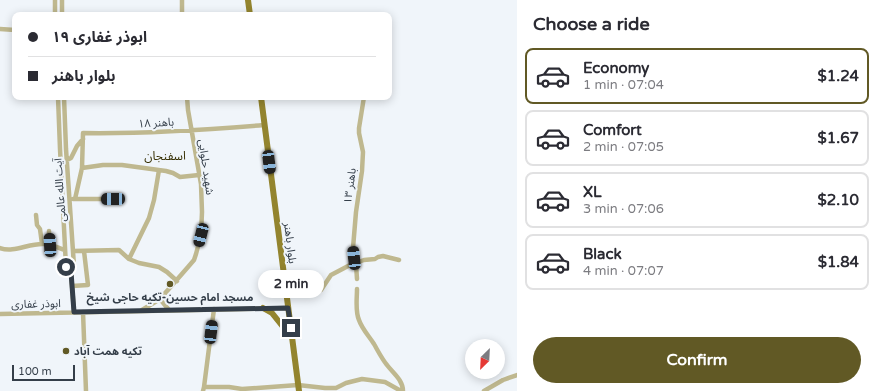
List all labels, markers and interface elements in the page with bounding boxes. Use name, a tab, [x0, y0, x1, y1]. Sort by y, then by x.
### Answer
text: Choose a ride	[533, 13, 650, 35]
text: ابوذر غفاری ۱۹	[52, 28, 147, 46]
icon: car	[535, 58, 571, 94]
text: Economy	[583, 59, 649, 77]
text: بلوار باهنر	[52, 67, 116, 85]
text: $1.24	[818, 67, 859, 85]
text: 1 min · 07:04	[583, 77, 664, 93]
street label: باهنر ۱۸	[138, 116, 174, 130]
icon: car	[535, 120, 571, 156]
text: Comfort	[583, 121, 642, 139]
text: $1.67	[818, 129, 859, 147]
street label: شهید حلوایی	[196, 138, 216, 196]
text: 2 min · 07:05	[583, 139, 664, 155]
district label: اسفنجان	[144, 149, 186, 163]
car	[262, 149, 276, 175]
street label: آیت الله عالمی	[51, 157, 69, 222]
street label: باهنر ۱۳	[341, 167, 359, 205]
icon: car	[535, 182, 571, 218]
text: XL	[583, 183, 602, 201]
text: $2.10	[818, 191, 859, 209]
car	[101, 193, 125, 205]
text: 3 min · 07:06	[583, 201, 664, 217]
street label: بلوار باهنر	[281, 221, 299, 264]
car	[192, 222, 210, 248]
car	[43, 233, 57, 257]
icon: car	[535, 244, 571, 280]
car	[347, 245, 361, 271]
text: Black	[583, 245, 622, 263]
text: $1.84	[818, 253, 859, 271]
route start	[57, 258, 75, 276]
text: 4 min · 07:07	[583, 263, 664, 279]
callout: 2 min	[258, 270, 324, 298]
text: 2 min	[274, 276, 308, 292]
marker: مسجد امام حسین-تکیه حاجی شیخ	[165, 279, 175, 289]
place label: مسجد امام حسین-تکیه حاجی شیخ	[87, 291, 253, 306]
street label: ابوذر غفاری	[11, 297, 61, 311]
car	[204, 319, 218, 345]
route end	[282, 319, 300, 337]
button: Confirm	[533, 337, 861, 383]
north arrow	[465, 339, 505, 379]
map controls	[465, 339, 505, 379]
place label: تکیه همت آباد	[74, 345, 142, 358]
marker: تکیه همت آباد	[61, 346, 71, 356]
scale bar	[12, 363, 75, 382]
text: 100 m	[18, 365, 52, 378]

